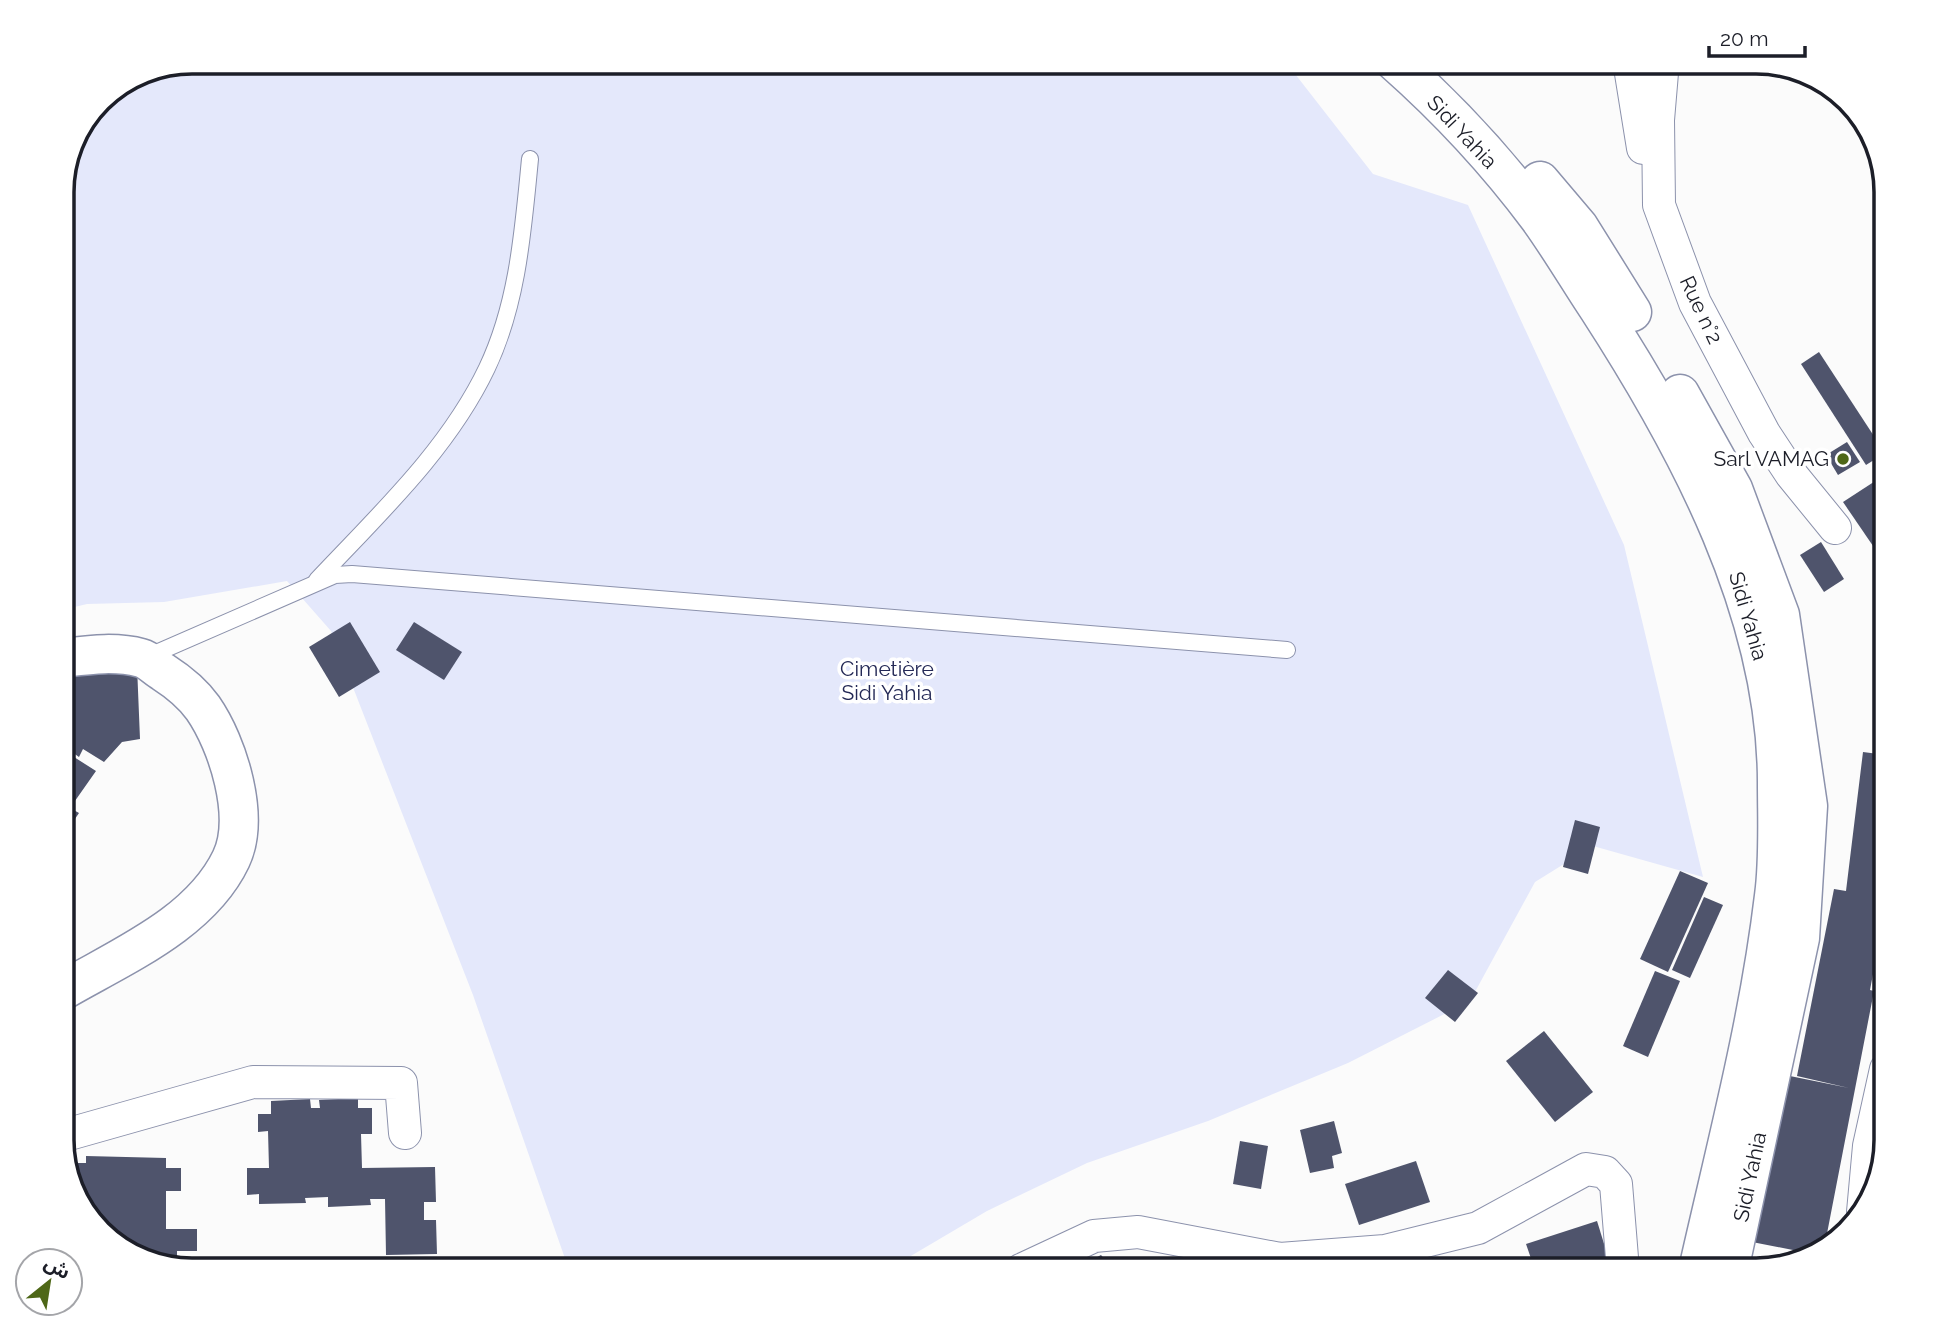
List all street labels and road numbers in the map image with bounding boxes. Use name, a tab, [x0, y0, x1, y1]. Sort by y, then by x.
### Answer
street label: Sidi Yahia	[1422, 90, 1503, 173]
street label: Rue n°2	[1675, 272, 1728, 348]
street label: Sidi Yahia	[1724, 569, 1773, 663]
street label: Sidi Yahia	[1728, 1130, 1771, 1224]

